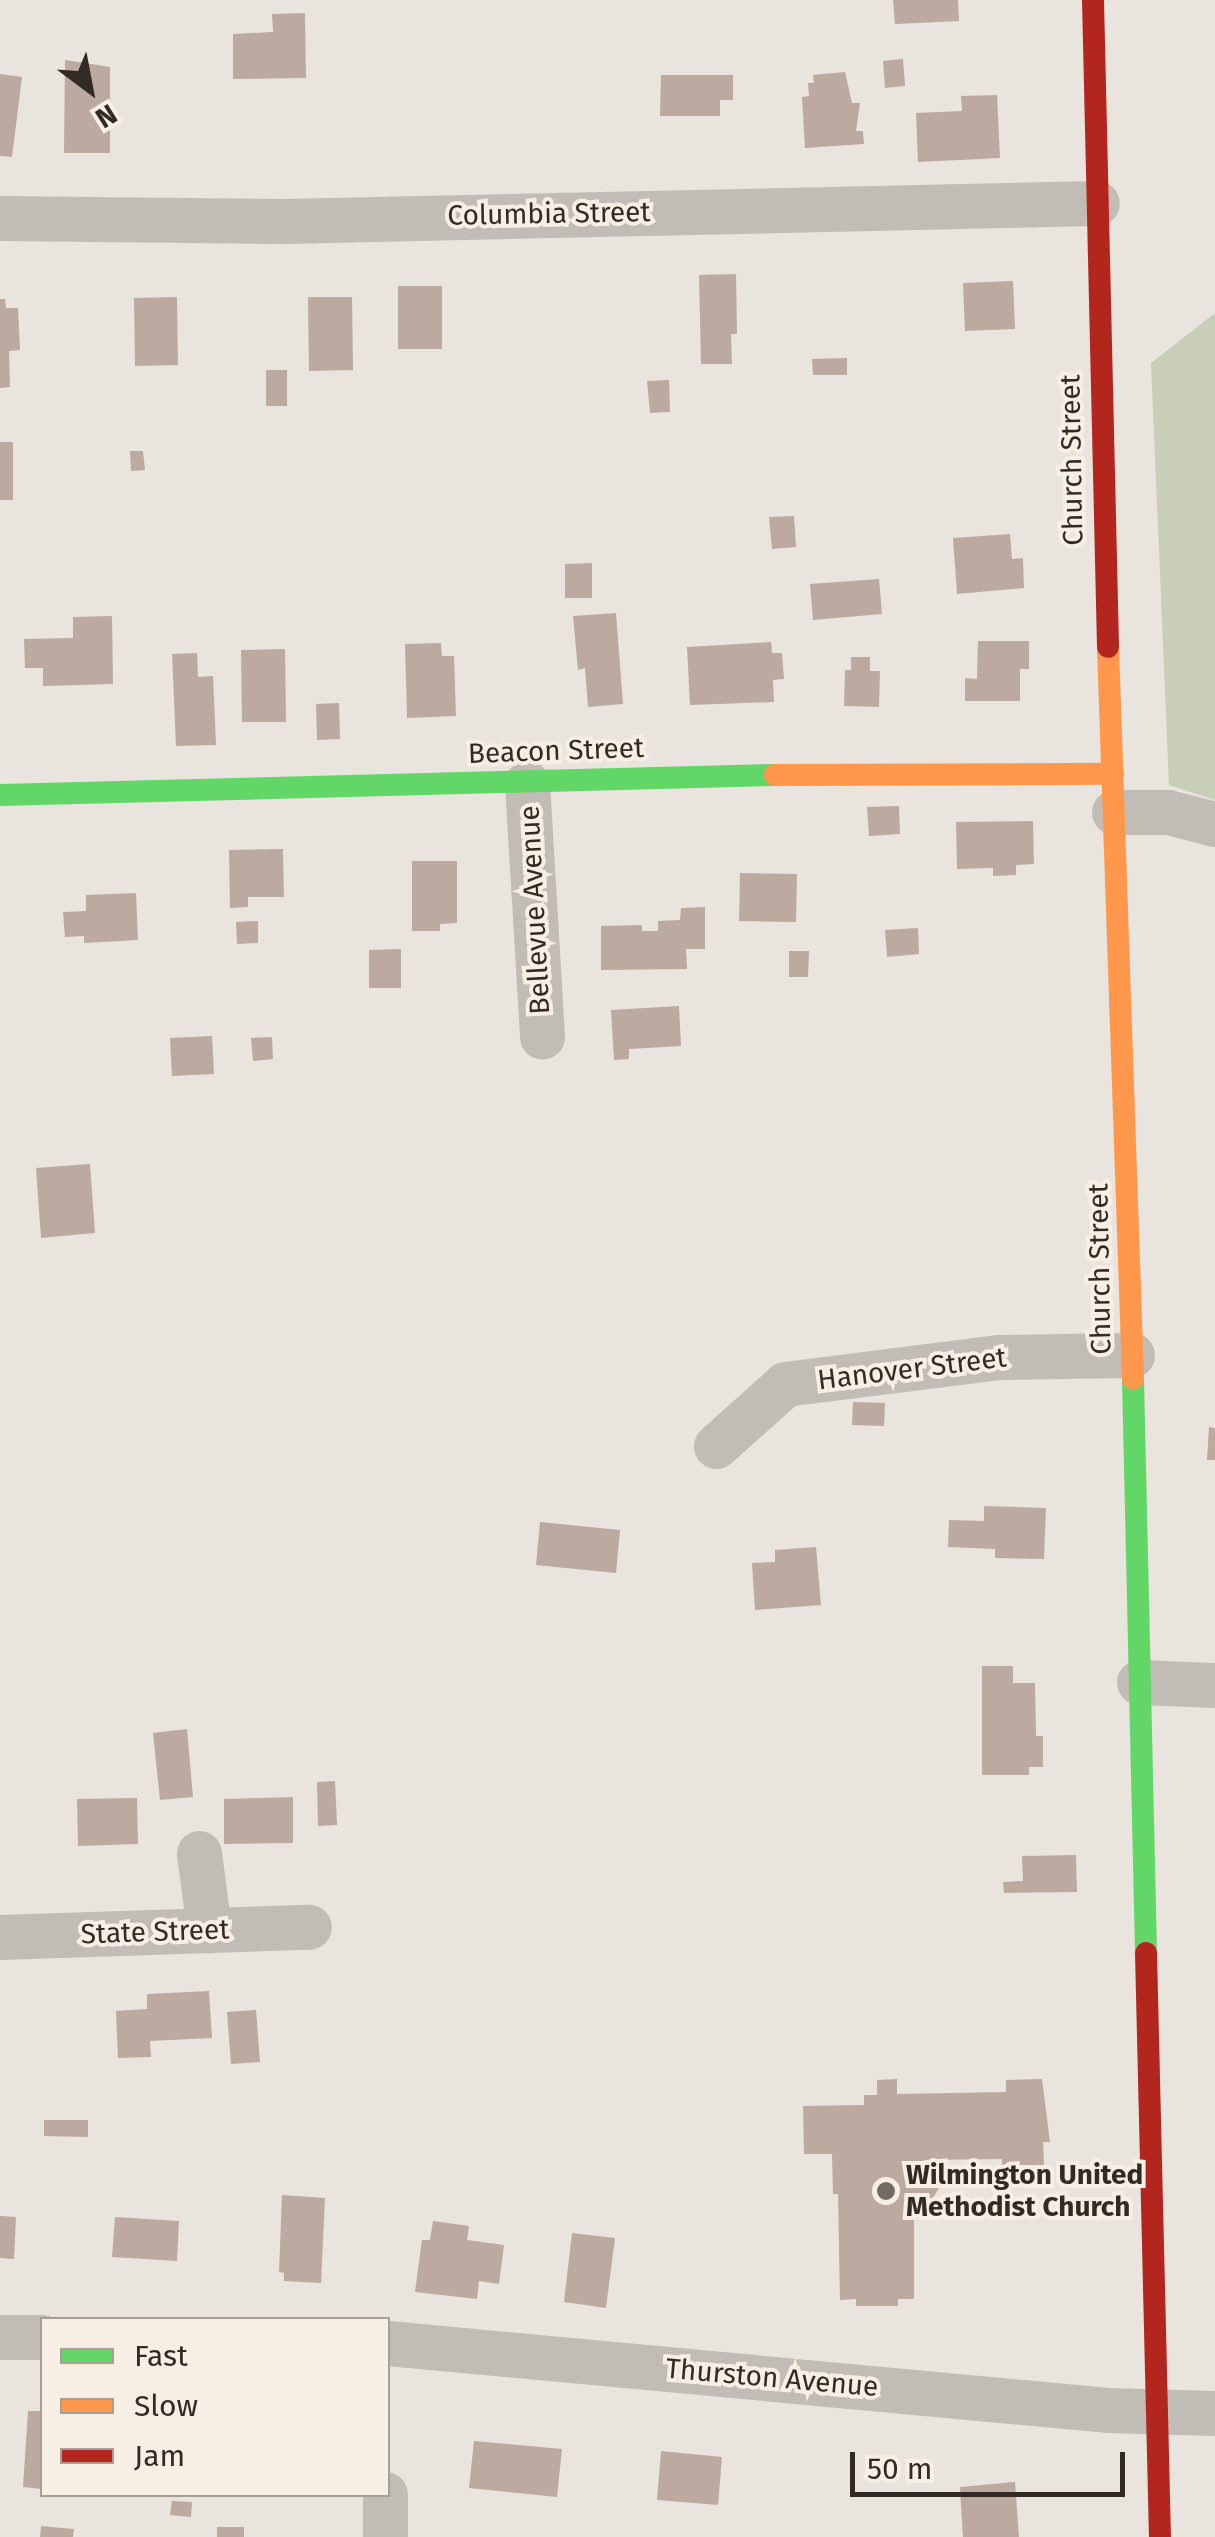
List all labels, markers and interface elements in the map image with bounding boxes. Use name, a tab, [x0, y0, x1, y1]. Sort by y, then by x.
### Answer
north arrow	[40, 40, 140, 140]
text: N	[90, 97, 123, 135]
street label: Columbia Street	[447, 195, 651, 233]
street label: Church Street	[1054, 374, 1090, 546]
street label: Beacon Street	[467, 731, 645, 771]
street label: Bellevue Avenue	[513, 805, 557, 1015]
street label: Church Street	[1082, 1183, 1118, 1355]
street label: Hanover Street	[816, 1341, 1008, 1397]
street label: State Street	[80, 1913, 230, 1951]
place label: Wilmington United Methodist Church	[906, 2158, 1143, 2224]
marker: Wilmington United Methodist Church	[875, 2180, 897, 2202]
legend	[40, 2317, 390, 2497]
text: Fast	[134, 2338, 188, 2374]
street label: Thurston Avenue	[664, 2352, 880, 2404]
text: Slow	[134, 2388, 198, 2424]
scale bar	[855, 2432, 1130, 2494]
text: Jam	[134, 2438, 185, 2474]
text: 50 m	[867, 2451, 932, 2487]

